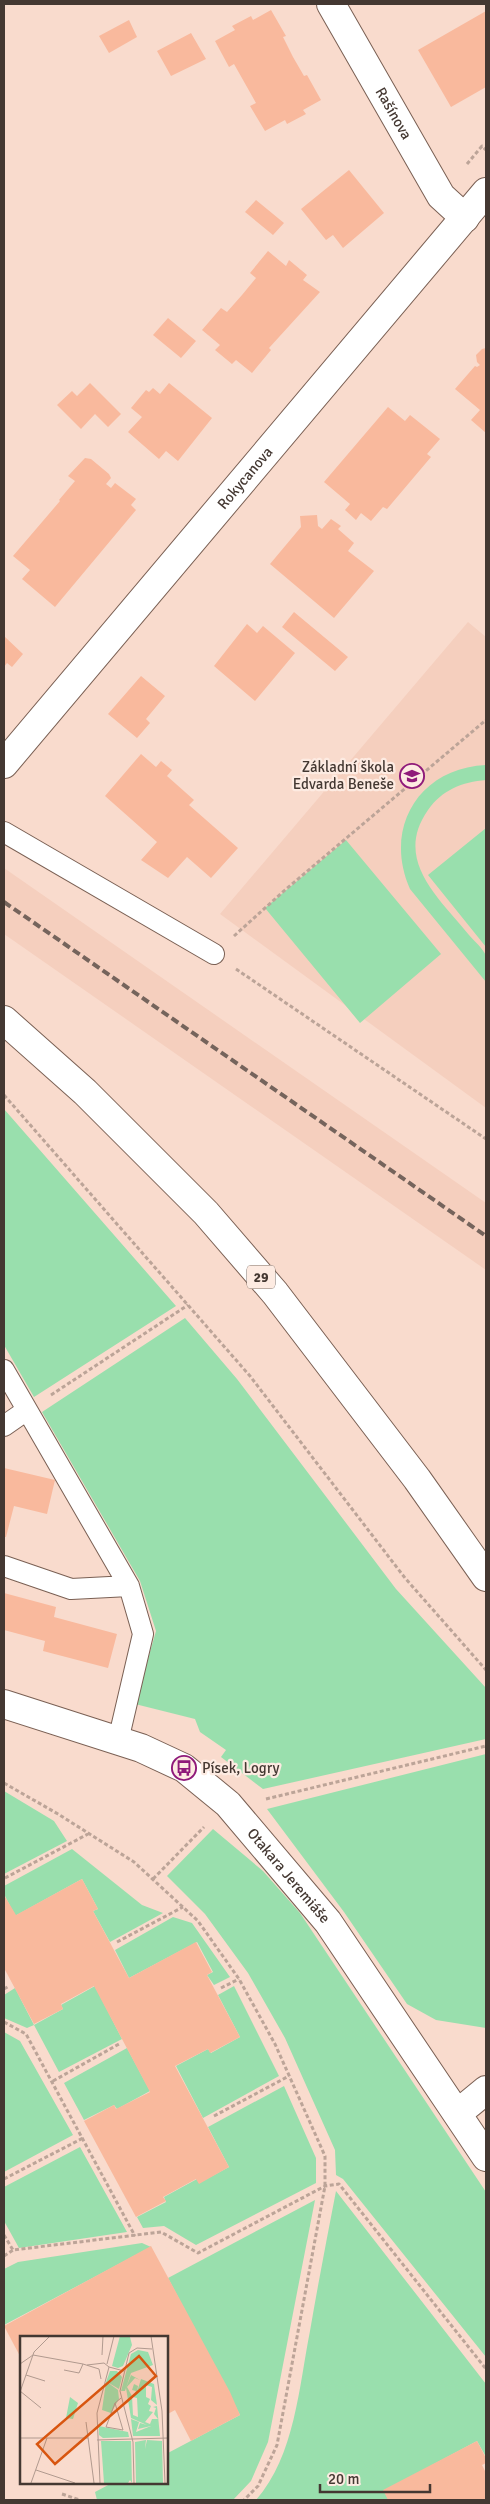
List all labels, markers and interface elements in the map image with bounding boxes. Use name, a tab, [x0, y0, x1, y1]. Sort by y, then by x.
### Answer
street label: Rašínova	[372, 84, 416, 143]
street label: Rokycanova	[214, 443, 276, 513]
place label: Základní škola Edvarda Beneše	[293, 758, 394, 793]
school or university icon: Základní škola Edvarda Beneše	[399, 763, 425, 789]
road number: 29	[247, 1266, 275, 1288]
bus stop icon: Písek, Logry	[171, 1755, 197, 1781]
place label: Písek, Logry	[202, 1759, 280, 1777]
street label: Otakara Jeremiáše	[243, 1824, 334, 1927]
inset map	[20, 2336, 168, 2484]
scale bar	[320, 2462, 430, 2494]
text: 20 m	[328, 2470, 359, 2488]

